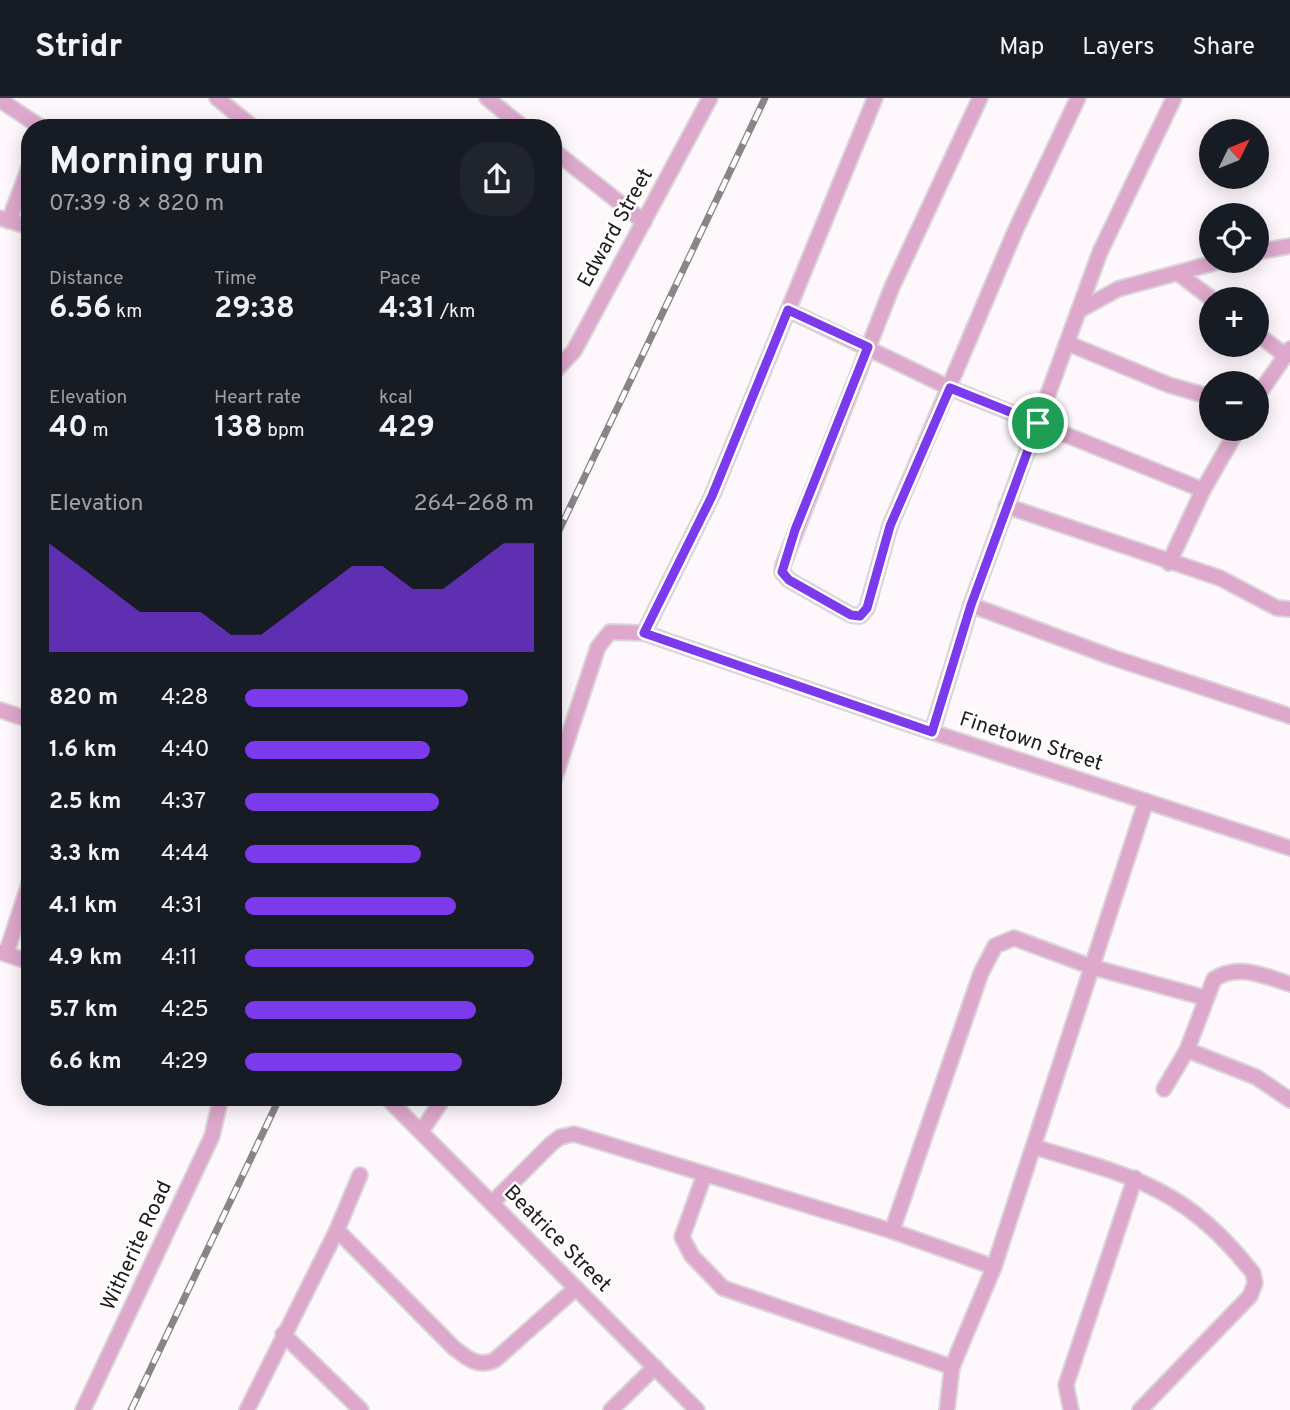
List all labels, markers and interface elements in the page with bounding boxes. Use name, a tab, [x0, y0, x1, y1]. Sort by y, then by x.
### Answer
text: Stridr	[35, 27, 122, 69]
text: Map	[999, 33, 1044, 63]
text: Layers	[1082, 33, 1154, 63]
text: Share	[1192, 33, 1255, 63]
north arrow	[1199, 119, 1269, 189]
map controls	[1199, 119, 1269, 441]
text: Morning run	[49, 139, 265, 188]
button: share	[460, 142, 534, 216]
street label: Edward Street	[572, 164, 660, 292]
text: 07:39 · 8 × 820 m	[49, 190, 224, 219]
button: locate	[1199, 203, 1269, 273]
text: Distance	[49, 267, 124, 291]
text: Time	[214, 267, 257, 291]
text: Pace	[379, 267, 421, 291]
button: +	[1199, 287, 1269, 357]
text: 6.56	[49, 291, 112, 328]
text: 29:38	[214, 291, 295, 328]
text: 4:31	[379, 291, 436, 328]
text: km	[112, 300, 142, 324]
text: /km	[436, 300, 475, 324]
button: −	[1199, 371, 1269, 441]
text: Elevation	[49, 386, 127, 410]
text: Heart rate	[214, 386, 301, 410]
text: kcal	[379, 386, 413, 410]
pin	[1008, 393, 1068, 453]
icon: arrive	[1019, 404, 1057, 442]
text: 40	[49, 410, 88, 447]
text: 138	[214, 410, 263, 447]
text: 429	[379, 410, 435, 447]
text: m	[88, 419, 109, 443]
text: bpm	[263, 419, 305, 443]
text: Elevation	[49, 490, 144, 519]
text: 264–268 m	[413, 490, 534, 519]
text: 820 m	[49, 684, 118, 713]
text: 4:28	[161, 684, 209, 713]
street label: Finetown Street	[956, 706, 1106, 778]
text: 1.6 km	[49, 736, 117, 765]
text: 4:40	[161, 736, 210, 765]
text: 2.5 km	[49, 788, 122, 817]
text: 4:37	[161, 788, 206, 817]
text: 3.3 km	[49, 840, 120, 869]
text: 4:44	[161, 840, 209, 869]
text: 4.1 km	[49, 892, 117, 921]
text: 4:31	[161, 892, 203, 921]
text: 4.9 km	[49, 944, 122, 973]
text: 4:11	[161, 944, 198, 973]
text: 5.7 km	[49, 996, 118, 1025]
text: 4:25	[161, 996, 209, 1025]
text: 6.6 km	[49, 1048, 122, 1077]
text: 4:29	[161, 1048, 208, 1077]
street label: Witherite Road	[95, 1177, 179, 1315]
street label: Beatrice Street	[498, 1180, 616, 1298]

